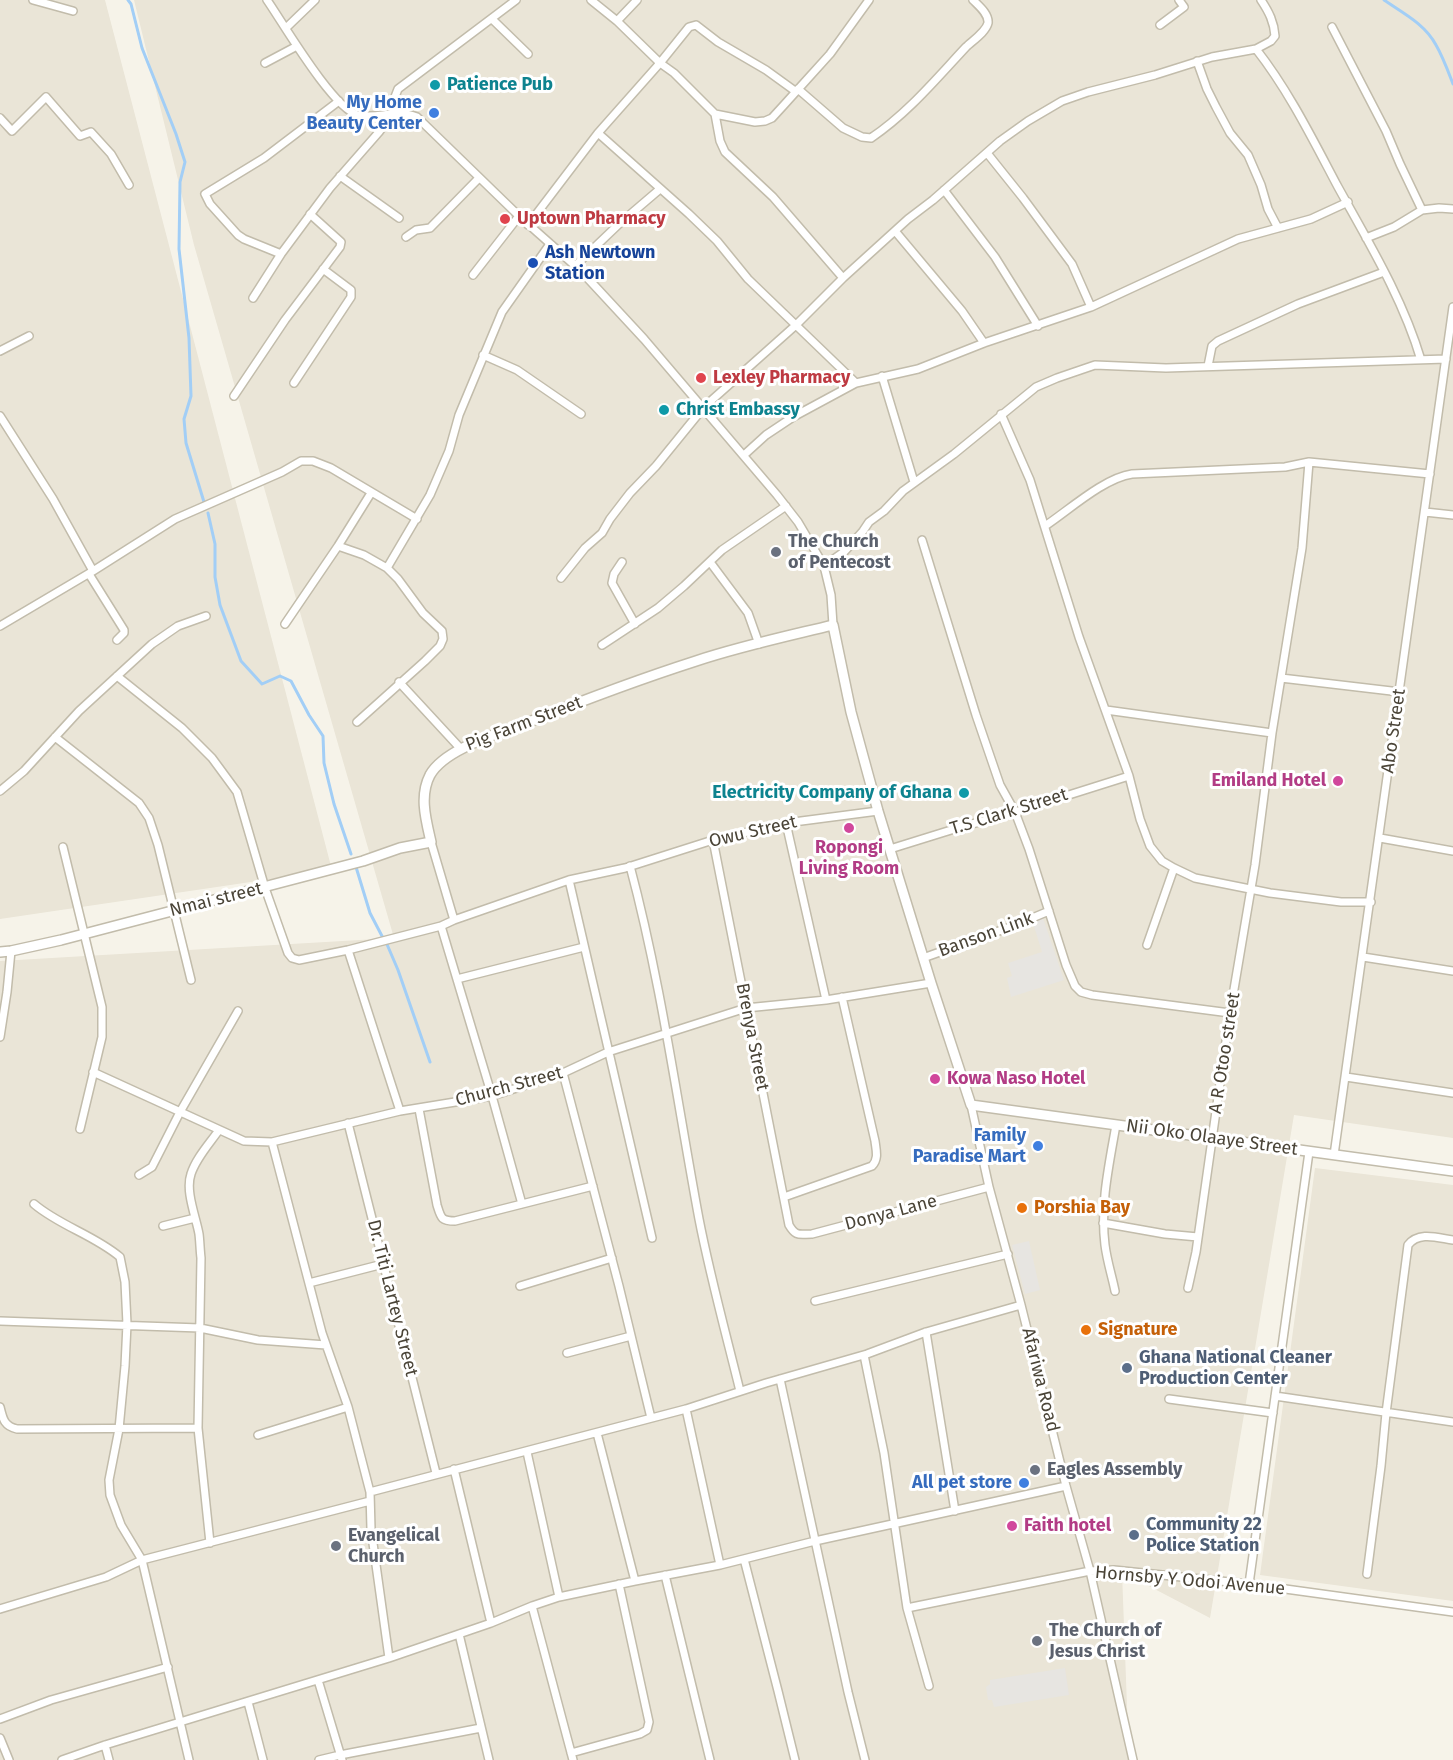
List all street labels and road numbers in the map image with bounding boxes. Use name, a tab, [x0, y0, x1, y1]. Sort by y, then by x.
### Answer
street label: Abo Street	[1377, 687, 1411, 775]
street label: Pig Farm Street	[463, 692, 585, 756]
street label: T.S Clark Street	[948, 784, 1070, 840]
street label: Owu Street	[707, 811, 799, 853]
street label: Nmai street	[167, 878, 265, 922]
street label: Banson Link	[936, 908, 1036, 962]
street label: Brenya Street	[731, 981, 773, 1093]
street label: A R Otoo street	[1205, 991, 1245, 1115]
street label: Church Street	[453, 1062, 565, 1112]
street label: Nii Oko Olaaye Street	[1125, 1115, 1299, 1161]
street label: Donya Lane	[843, 1190, 939, 1236]
street label: Dr. Titi Lartey Street	[362, 1217, 422, 1379]
street label: Afariwa Road	[1017, 1326, 1063, 1434]
street label: Hornsby Y Odoi Avenue	[1094, 1562, 1286, 1600]

